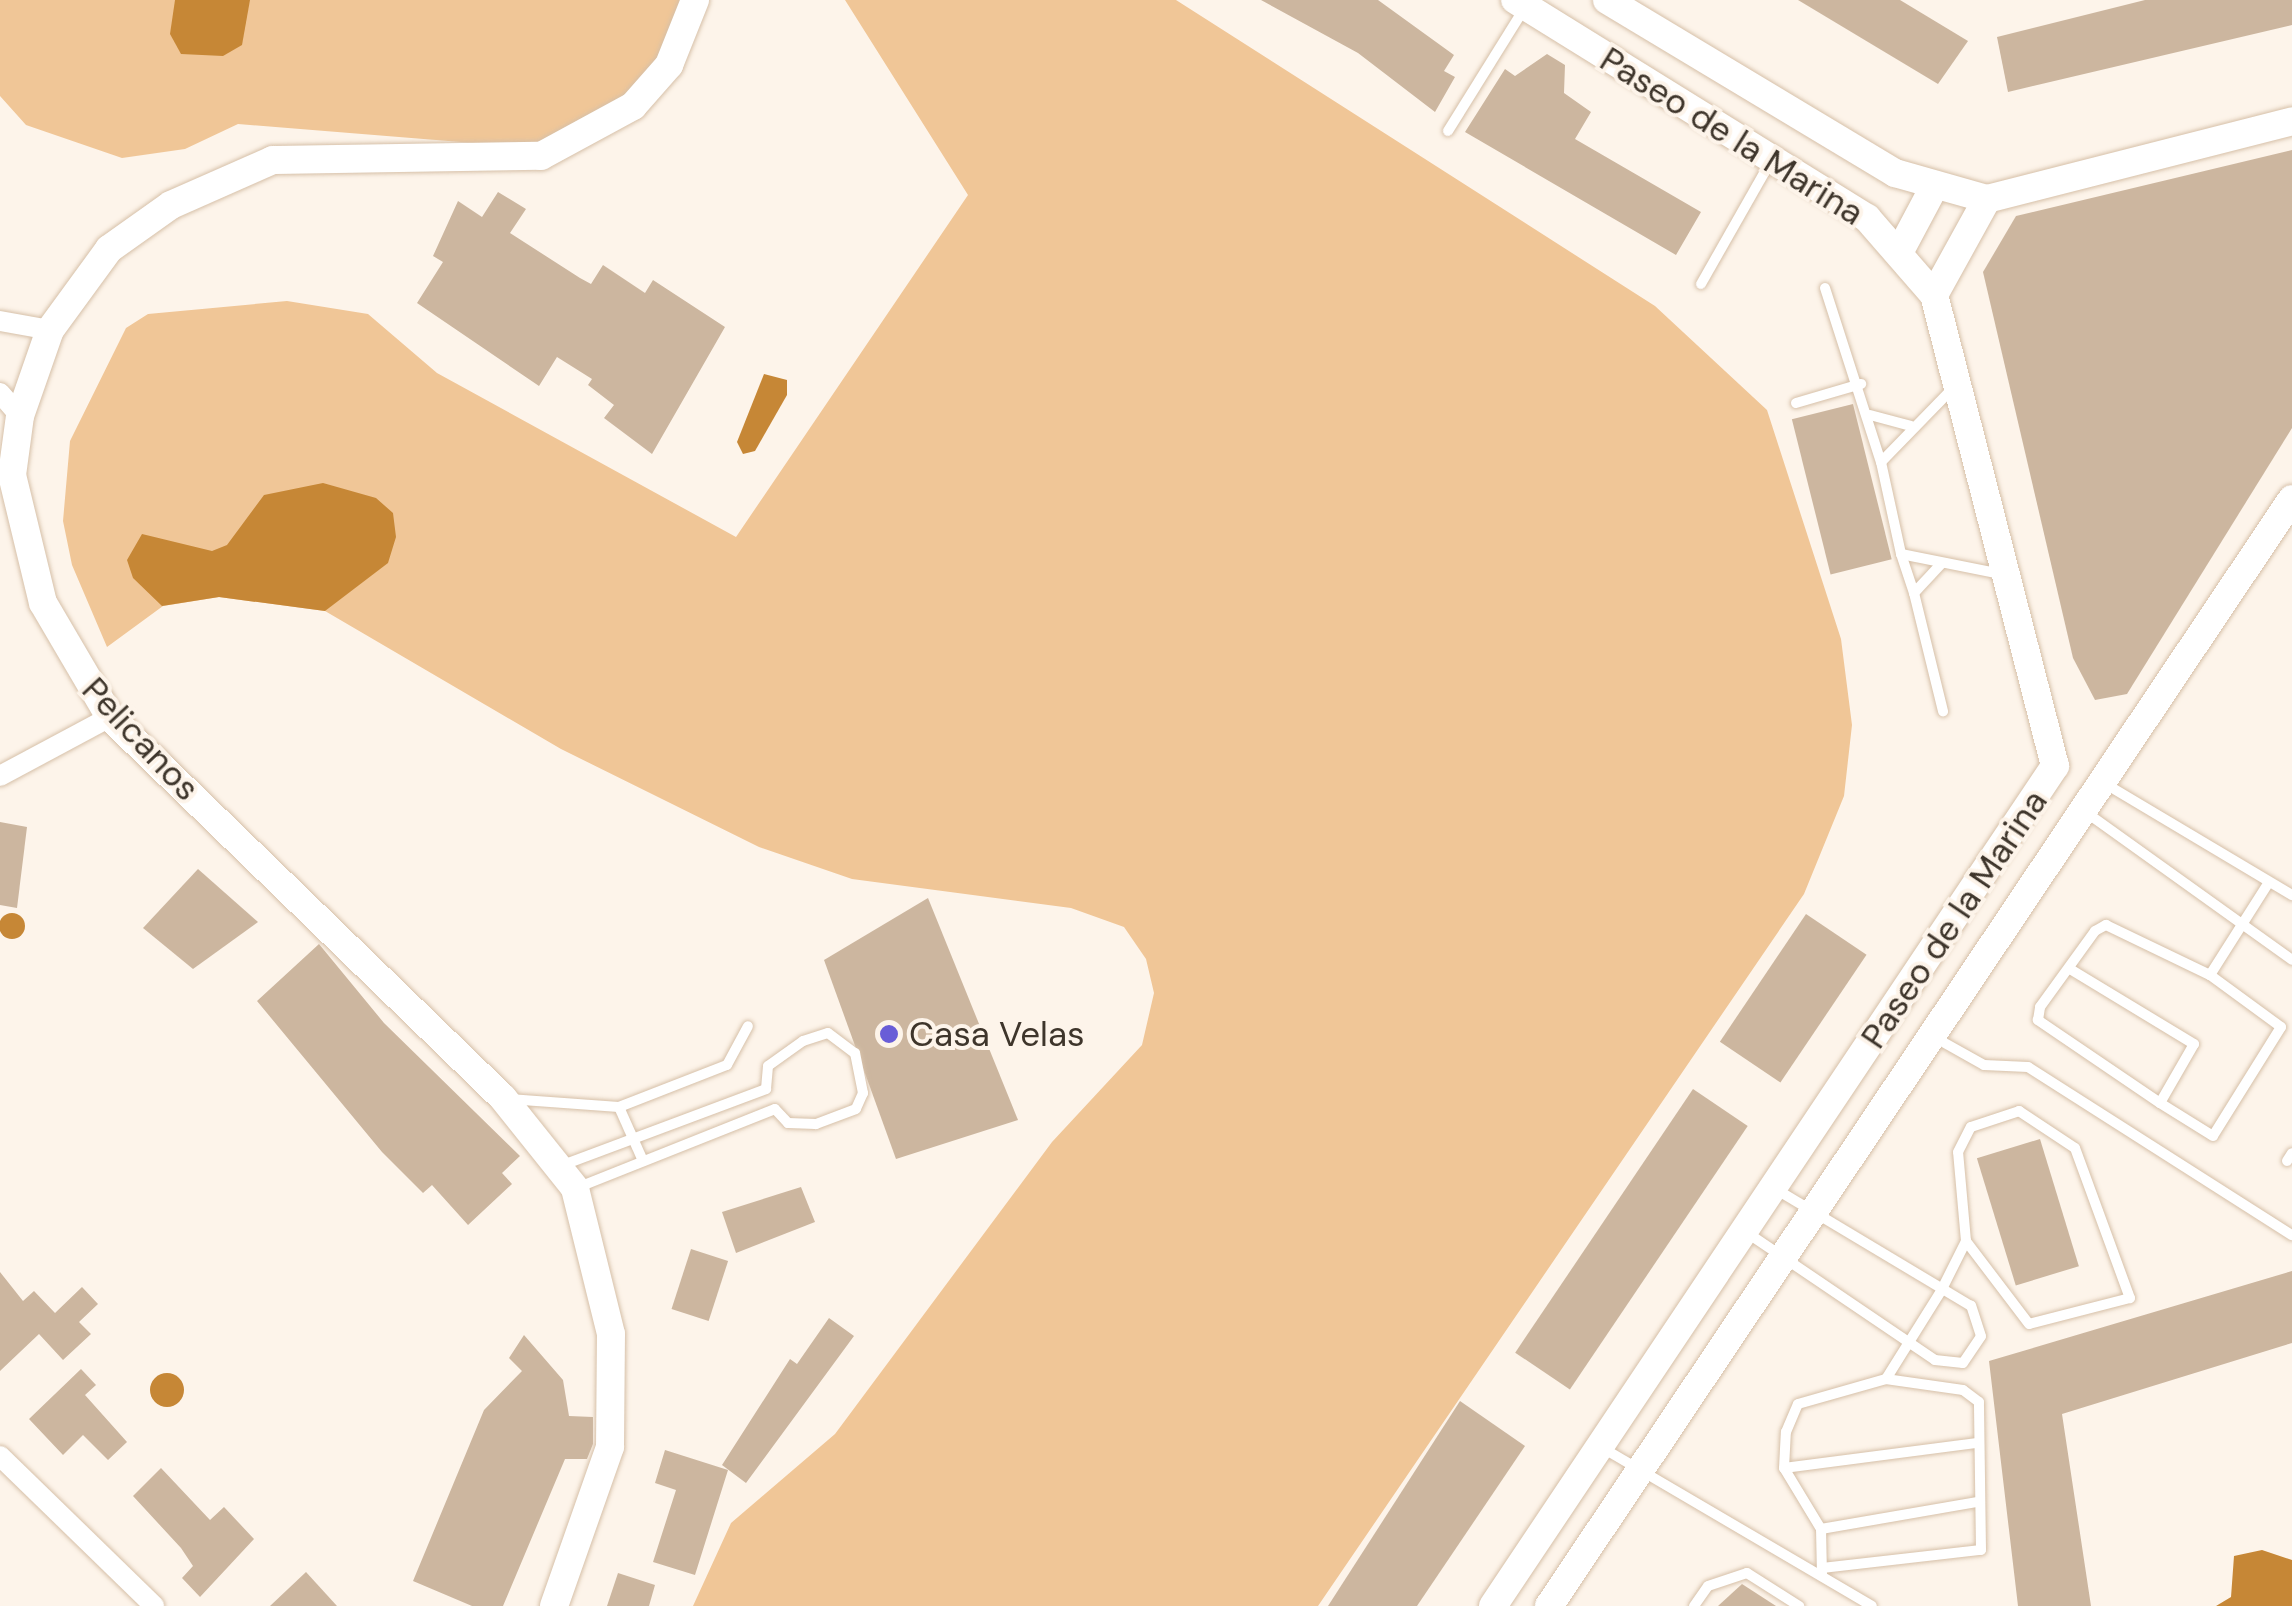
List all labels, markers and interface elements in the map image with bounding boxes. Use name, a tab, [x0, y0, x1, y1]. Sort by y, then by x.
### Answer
street label: Paseo de la Marina	[1593, 38, 1871, 234]
street label: Pelicanos	[74, 669, 208, 809]
street label: Paseo de la Marina	[1852, 782, 2056, 1056]
place label: Casa Velas	[909, 1013, 1084, 1055]
marker: Casa Velas	[878, 1023, 900, 1045]

